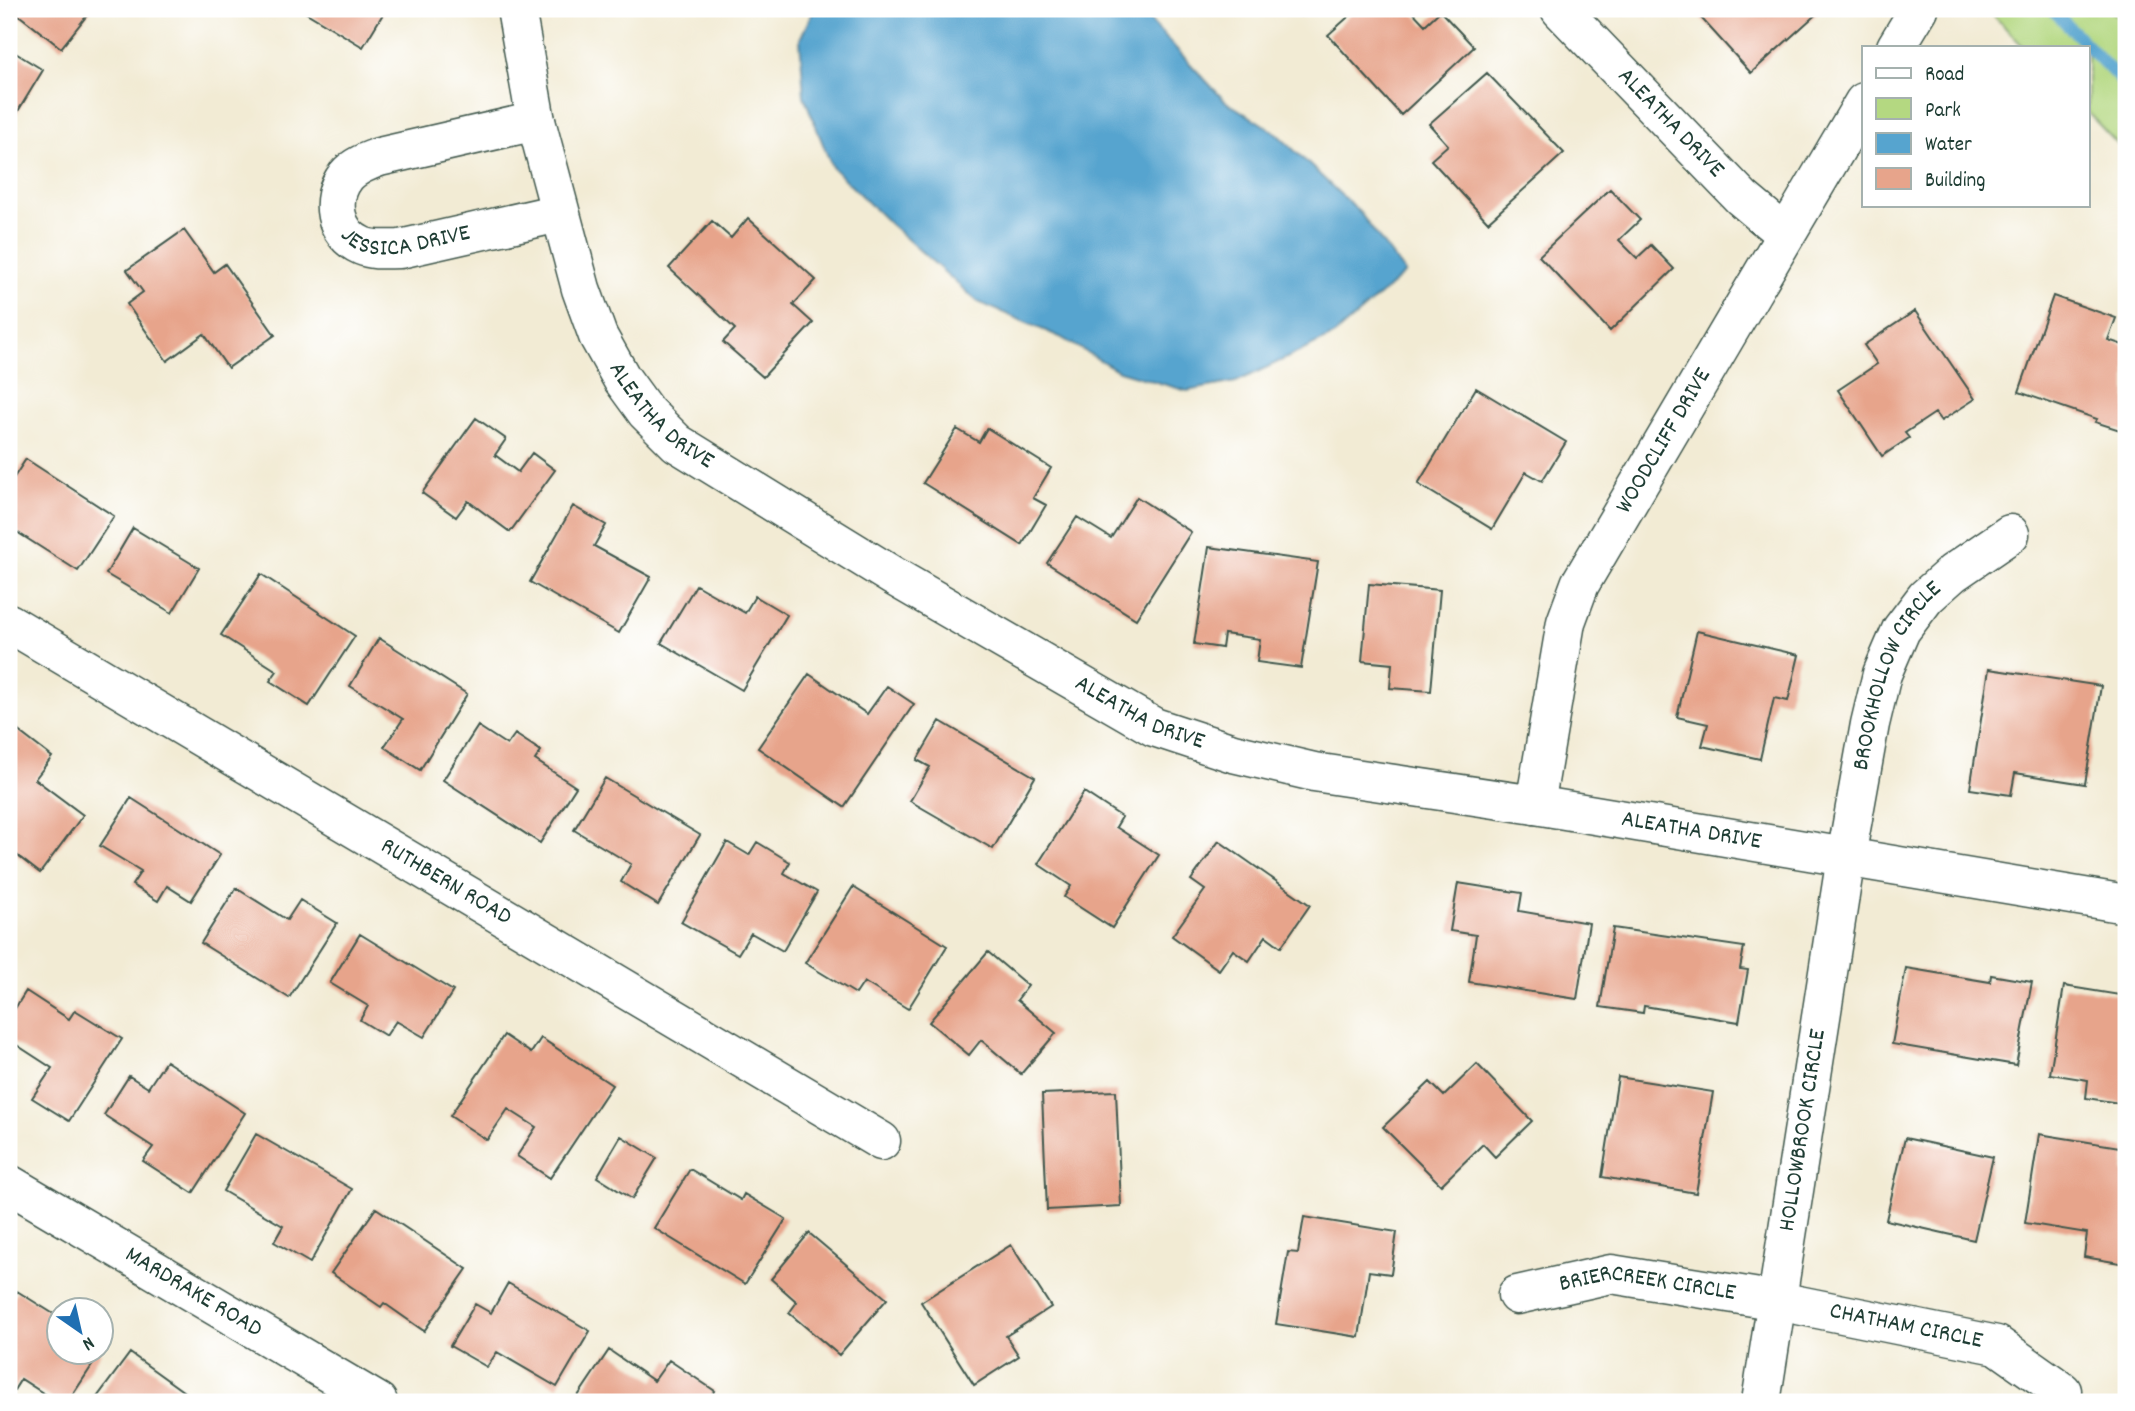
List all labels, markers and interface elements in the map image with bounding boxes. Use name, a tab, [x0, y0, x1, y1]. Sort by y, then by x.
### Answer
legend	[1862, 46, 2090, 206]
street label: ALEATHA DRIVE	[1609, 61, 1732, 186]
text: Road	[1925, 61, 1964, 91]
text: Park	[1925, 97, 1961, 127]
text: Water	[1925, 131, 1972, 161]
text: Building	[1925, 167, 1985, 197]
street label: JESSICA DRIVE	[331, 217, 474, 266]
street label: ALEATHA DRIVE	[599, 356, 720, 479]
street label: WOODCLIFF DRIVE	[1608, 362, 1720, 520]
street label: BROOKHOLLOW CIRCLE	[1845, 573, 1950, 773]
street label: ALEATHA DRIVE	[1068, 667, 1209, 759]
street label: ALEATHA DRIVE	[1619, 803, 1764, 860]
street label: RUTHBERN ROAD	[374, 830, 518, 935]
street label: HOLLOWBROOK CIRCLE	[1771, 1027, 1836, 1234]
street label: MARDRAKE ROAD	[118, 1239, 268, 1347]
street label: BRIERCREEK CIRCLE	[1556, 1257, 1738, 1311]
street label: CHATHAM CIRCLE	[1826, 1295, 1986, 1359]
north arrow	[46, 1296, 116, 1366]
text: N	[76, 1328, 99, 1356]

